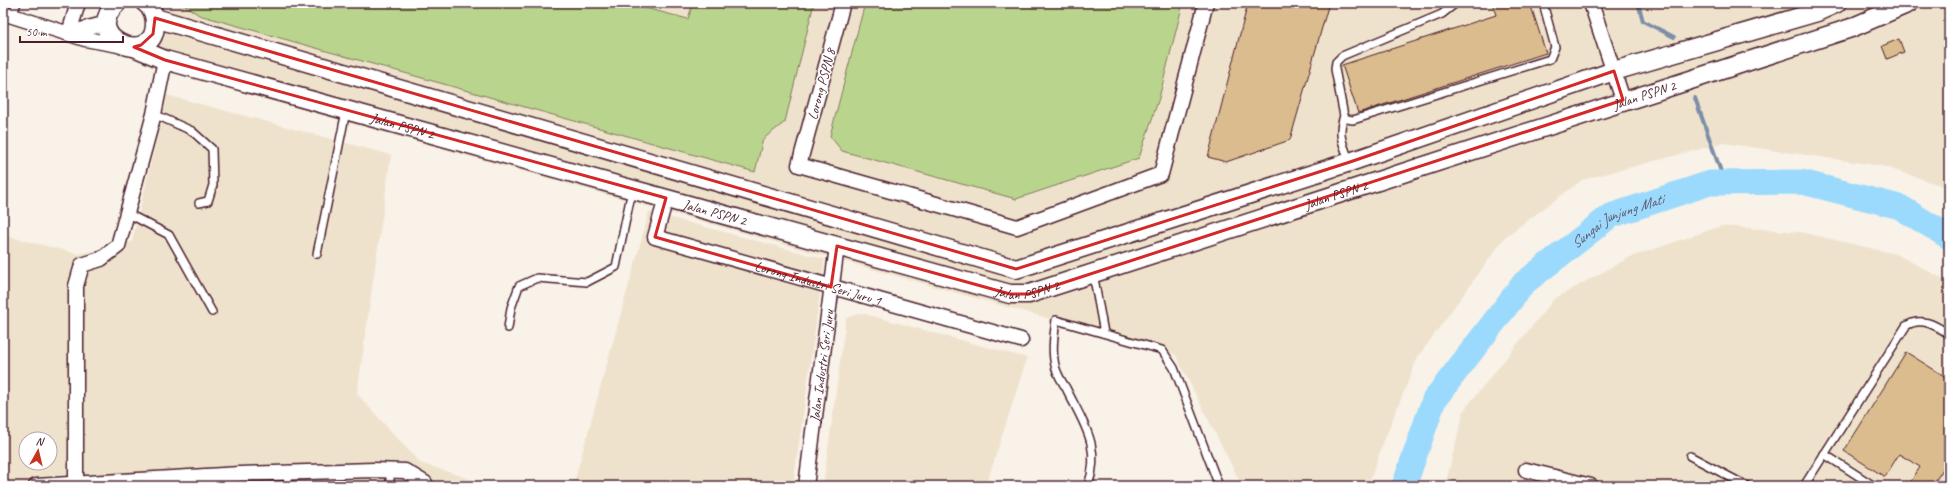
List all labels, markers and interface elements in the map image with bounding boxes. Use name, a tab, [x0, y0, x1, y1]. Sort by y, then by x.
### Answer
scale bar	[20, 18, 123, 44]
text: 50 m	[26, 24, 48, 40]
street label: Lorong PSPN 8	[804, 45, 840, 122]
street label: Jalan PSPN 2	[1610, 77, 1680, 114]
street label: Jalan PSPN 2	[368, 109, 438, 144]
street label: Jalan PSPN 2	[1302, 177, 1371, 214]
water label: Sungai Junjung Mati	[1567, 189, 1670, 253]
street label: Jalan PSPN 2	[680, 196, 750, 230]
street label: Lorong Industri Seri Juru 1	[753, 258, 884, 309]
street label: Jalan PSPN 2	[992, 276, 1063, 303]
street label: Jalan Industri Seri Juru	[806, 308, 838, 424]
north arrow	[18, 431, 58, 471]
text: N	[35, 434, 46, 449]

